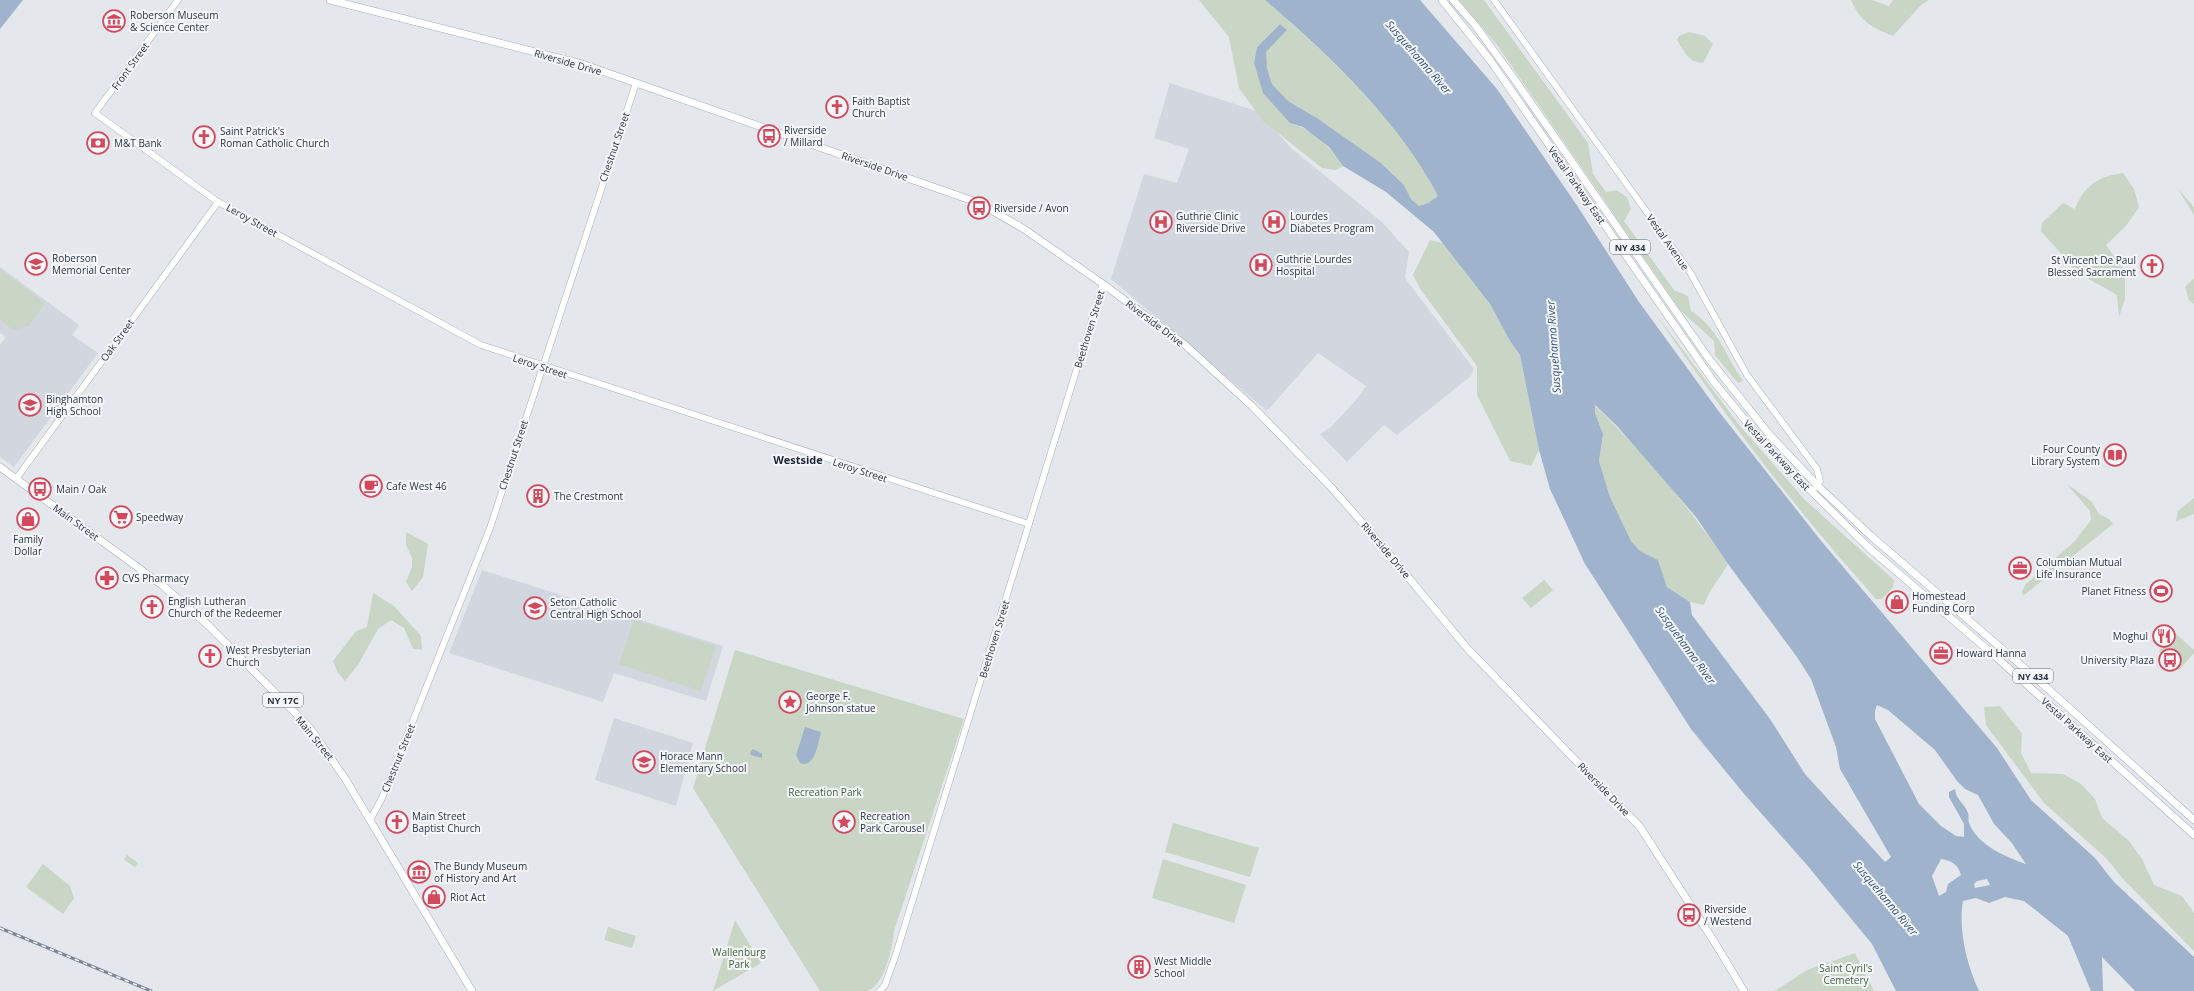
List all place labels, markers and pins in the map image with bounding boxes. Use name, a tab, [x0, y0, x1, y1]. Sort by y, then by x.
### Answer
museum icon: Roberson Museum & Science Center	[101, 8, 127, 34]
place label: Roberson Museum & Science Center	[130, 8, 218, 34]
church icon: Faith Baptist Church	[824, 94, 850, 120]
place label: Faith Baptist Church	[852, 94, 911, 120]
bus stop icon: Riverside / Millard	[756, 123, 782, 149]
place label: Riverside / Millard	[784, 123, 827, 149]
church icon: Saint Patrick's Roman Catholic Church	[191, 124, 217, 150]
place label: Saint Patrick's Roman Catholic Church	[220, 124, 329, 150]
bank icon: M&T Bank	[85, 130, 111, 156]
place label: M&T Bank	[114, 136, 163, 150]
bus stop icon: Riverside / Avon	[966, 195, 992, 221]
place label: Riverside / Avon	[994, 201, 1069, 215]
hospital icon: Guthrie Clinic Riverside Drive	[1148, 209, 1174, 235]
place label: Guthrie Clinic Riverside Drive	[1176, 209, 1246, 235]
hospital icon: Lourdes Diabetes Program	[1261, 209, 1287, 235]
place label: Lourdes Diabetes Program	[1290, 209, 1374, 235]
school or university icon: Roberson Memorial Center	[23, 251, 49, 277]
place label: Roberson Memorial Center	[52, 251, 131, 277]
hospital icon: Guthrie Lourdes Hospital	[1248, 252, 1274, 278]
place label: Guthrie Lourdes Hospital	[1276, 252, 1352, 278]
place label: St Vincent De Paul Blessed Sacrament	[2047, 253, 2136, 279]
church icon: St Vincent De Paul Blessed Sacrament	[2139, 253, 2165, 279]
school or university icon: Binghamton High School	[17, 392, 43, 418]
place label: Binghamton High School	[46, 392, 103, 418]
place label: Four County Library System	[2031, 442, 2101, 468]
library icon: Four County Library System	[2102, 442, 2128, 468]
cafe icon: Cafe West 46	[358, 473, 384, 499]
bus stop icon: Main / Oak	[27, 476, 53, 502]
place label: Cafe West 46	[386, 479, 447, 493]
place label: Main / Oak	[56, 482, 107, 496]
building icon: The Crestmont	[525, 483, 551, 509]
place label: The Crestmont	[554, 489, 624, 503]
supermarket icon: Speedway	[108, 504, 134, 530]
shop icon: Family Dollar	[15, 506, 41, 532]
place label: Speedway	[136, 510, 184, 524]
place label: Family Dollar	[13, 532, 44, 558]
office icon: Columbian Mutual Life Insurance	[2007, 555, 2033, 581]
place label: Columbian Mutual Life Insurance	[2036, 555, 2122, 581]
pharmacy icon: CVS Pharmacy	[94, 565, 120, 591]
place label: CVS Pharmacy	[122, 571, 190, 585]
sports icon: Planet Fitness	[2148, 578, 2174, 604]
place label: Planet Fitness	[2081, 584, 2146, 598]
shop icon: Homestead Funding Corp	[1884, 589, 1910, 615]
place label: Homestead Funding Corp	[1912, 589, 1975, 615]
church icon: English Lutheran Church of the Redeemer	[139, 594, 165, 620]
place label: English Lutheran Church of the Redeemer	[168, 594, 282, 620]
school or university icon: Seton Catholic Central High School	[522, 595, 548, 621]
place label: Seton Catholic Central High School	[550, 595, 641, 621]
restaurant icon: Moghul	[2151, 623, 2177, 649]
place label: Moghul	[2113, 629, 2148, 643]
office icon: Howard Hanna	[1928, 640, 1954, 666]
church icon: West Presbyterian Church	[197, 643, 223, 669]
place label: West Presbyterian Church	[226, 643, 311, 669]
place label: Howard Hanna	[1956, 646, 2026, 660]
bus stop icon: University Plaza	[2157, 647, 2183, 673]
place label: University Plaza	[2081, 653, 2154, 667]
place icon: George F. Johnson statue	[777, 689, 803, 715]
place label: George F. Johnson statue	[805, 689, 876, 715]
school or university icon: Horace Mann Elementary School	[631, 749, 657, 775]
place label: Horace Mann Elementary School	[660, 749, 746, 775]
church icon: Main Street Baptist Church	[384, 809, 410, 835]
place label: Main Street Baptist Church	[412, 809, 481, 835]
place icon: Recreation Park Carousel	[831, 809, 857, 835]
place label: Recreation Park Carousel	[860, 809, 925, 835]
museum icon: The Bundy Museum of History and Art	[406, 859, 432, 885]
place label: The Bundy Museum of History and Art	[434, 859, 527, 885]
shop icon: Riot Act	[421, 884, 447, 910]
place label: Riot Act	[450, 890, 486, 904]
bus stop icon: Riverside / Westend	[1676, 902, 1702, 928]
place label: Riverside / Westend	[1704, 902, 1751, 928]
building icon: West Middle School	[1126, 954, 1152, 980]
place label: West Middle School	[1154, 954, 1212, 980]

